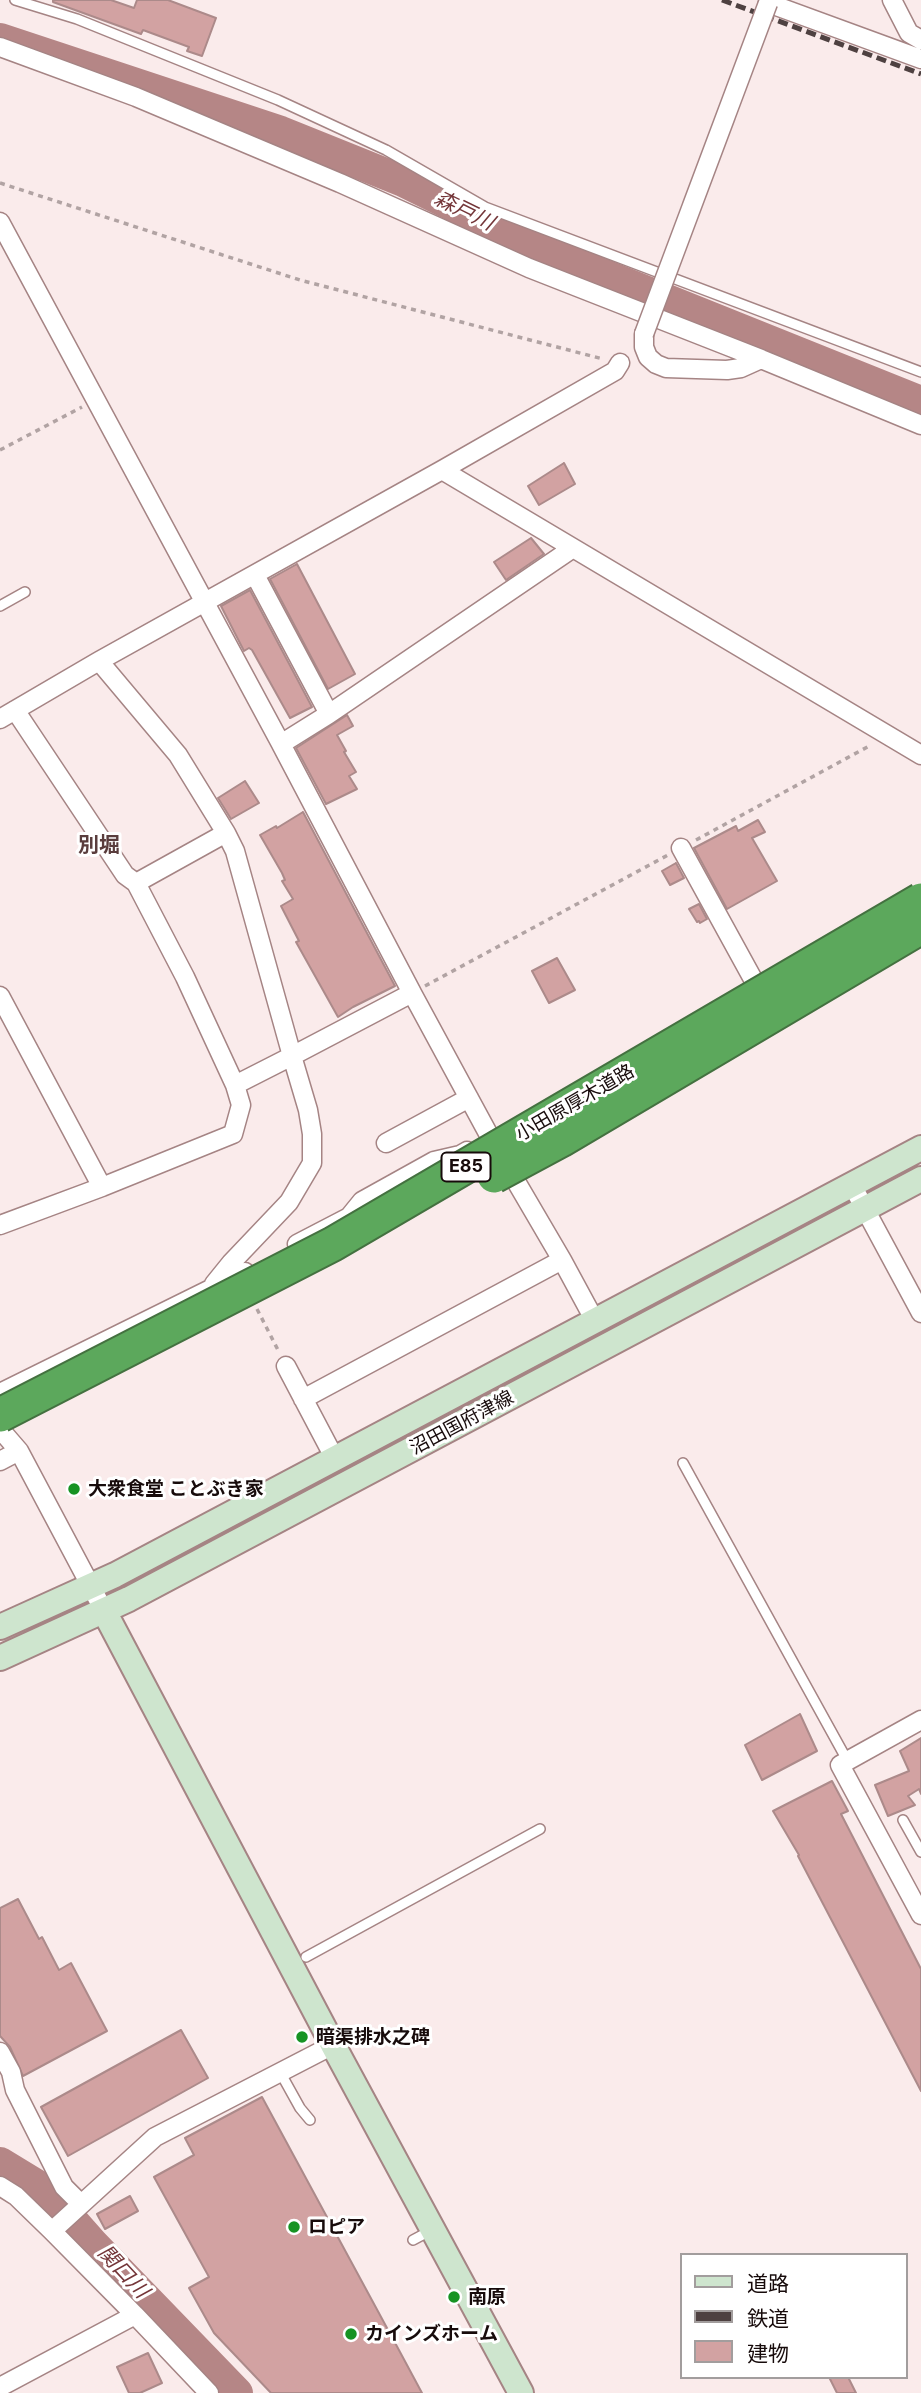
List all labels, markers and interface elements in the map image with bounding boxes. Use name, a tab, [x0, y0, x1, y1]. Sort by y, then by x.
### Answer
water label: 森戸川	[430, 186, 498, 236]
district label: 別堀	[78, 833, 120, 859]
street label: 小田原厚木道路	[512, 1060, 638, 1146]
road number: E85	[442, 1152, 490, 1182]
street label: 沼田国府津線	[406, 1386, 518, 1460]
place label: 大衆食堂 ことぶき家	[88, 1478, 263, 1500]
marker: 大衆食堂 ことぶき家	[66, 1481, 82, 1497]
place label: 暗渠排水之碑	[316, 2026, 430, 2048]
marker: 暗渠排水之碑	[294, 2029, 310, 2045]
place label: ロピア	[308, 2216, 365, 2238]
marker: ロピア	[286, 2219, 302, 2235]
water label: 関口川	[92, 2240, 154, 2304]
legend	[680, 2253, 907, 2379]
text: 道路	[747, 2271, 789, 2296]
place label: 南原	[468, 2286, 506, 2308]
marker: 南原	[446, 2289, 462, 2305]
text: 鉄道	[747, 2306, 789, 2331]
place label: カインズホーム	[365, 2323, 498, 2345]
marker: カインズホーム	[343, 2326, 359, 2342]
text: 建物	[747, 2341, 789, 2366]

